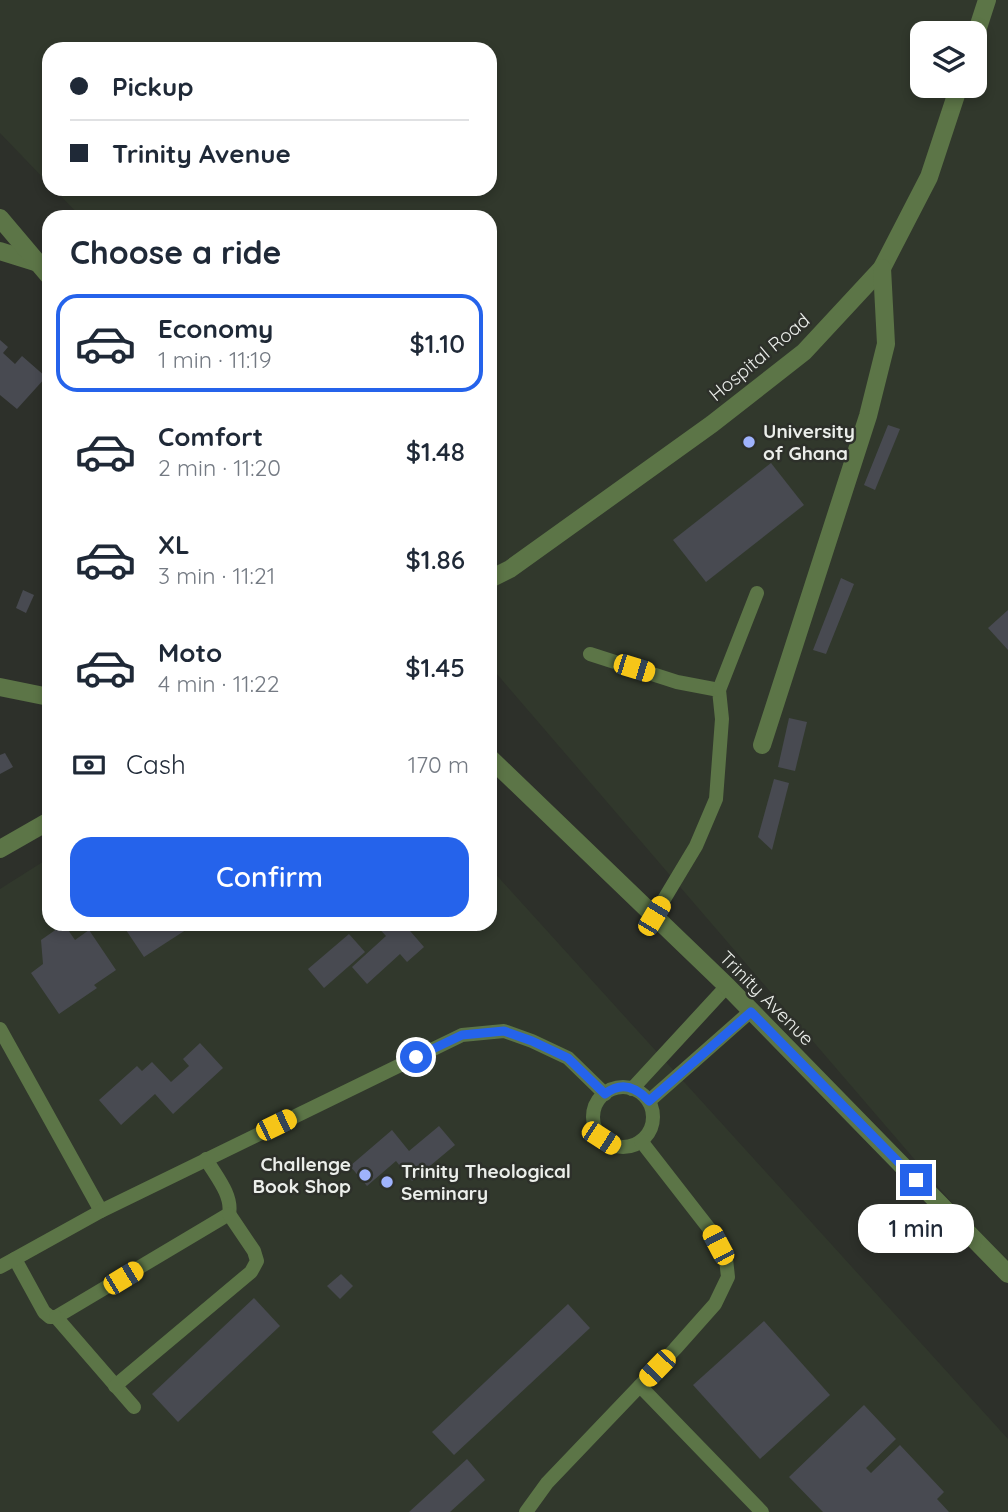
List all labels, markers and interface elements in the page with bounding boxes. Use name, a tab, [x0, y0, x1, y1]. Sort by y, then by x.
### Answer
map controls	[910, 21, 987, 98]
button: layers	[910, 21, 987, 98]
text: Pickup	[112, 70, 194, 103]
text: Trinity Avenue	[112, 137, 291, 170]
text: Choose a ride	[70, 232, 282, 272]
street label: Hospital Road	[704, 308, 814, 406]
icon: car	[74, 312, 137, 375]
text: Economy	[158, 312, 273, 345]
text: $1.10	[409, 327, 465, 360]
text: 1 min · 11:19	[158, 345, 272, 374]
place label: University of Ghana	[763, 419, 855, 465]
icon: car	[74, 420, 137, 483]
text: Comfort	[158, 420, 263, 453]
marker: University of Ghana	[741, 434, 757, 450]
text: $1.48	[406, 435, 465, 468]
text: 2 min · 11:20	[158, 453, 281, 482]
icon: car	[74, 528, 137, 591]
text: XL	[158, 528, 190, 561]
text: $1.86	[406, 543, 465, 576]
text: 3 min · 11:21	[158, 561, 275, 590]
icon: car	[74, 636, 137, 699]
text: Moto	[158, 636, 222, 669]
text: $1.45	[405, 651, 465, 684]
car	[611, 652, 658, 684]
text: 4 min · 11:22	[158, 669, 279, 698]
icon: cash	[70, 746, 108, 784]
text: Cash	[126, 748, 186, 781]
text: 170 m	[408, 750, 469, 779]
button: Confirm	[70, 837, 469, 917]
car	[635, 893, 674, 939]
street label: Trinity Avenue	[715, 946, 819, 1050]
route start	[400, 1041, 432, 1073]
car	[253, 1106, 300, 1144]
car	[578, 1118, 625, 1158]
place label: Challenge Book Shop	[252, 1152, 351, 1198]
place label: Trinity Theological Seminary	[401, 1159, 571, 1205]
route end	[900, 1164, 932, 1196]
marker: Challenge Book Shop	[357, 1167, 373, 1183]
marker: Trinity Theological Seminary	[379, 1174, 395, 1190]
callout: 1 min	[858, 1204, 974, 1254]
text: 1 min	[888, 1214, 944, 1243]
car	[699, 1222, 738, 1268]
car	[100, 1258, 147, 1298]
car	[635, 1346, 680, 1390]

